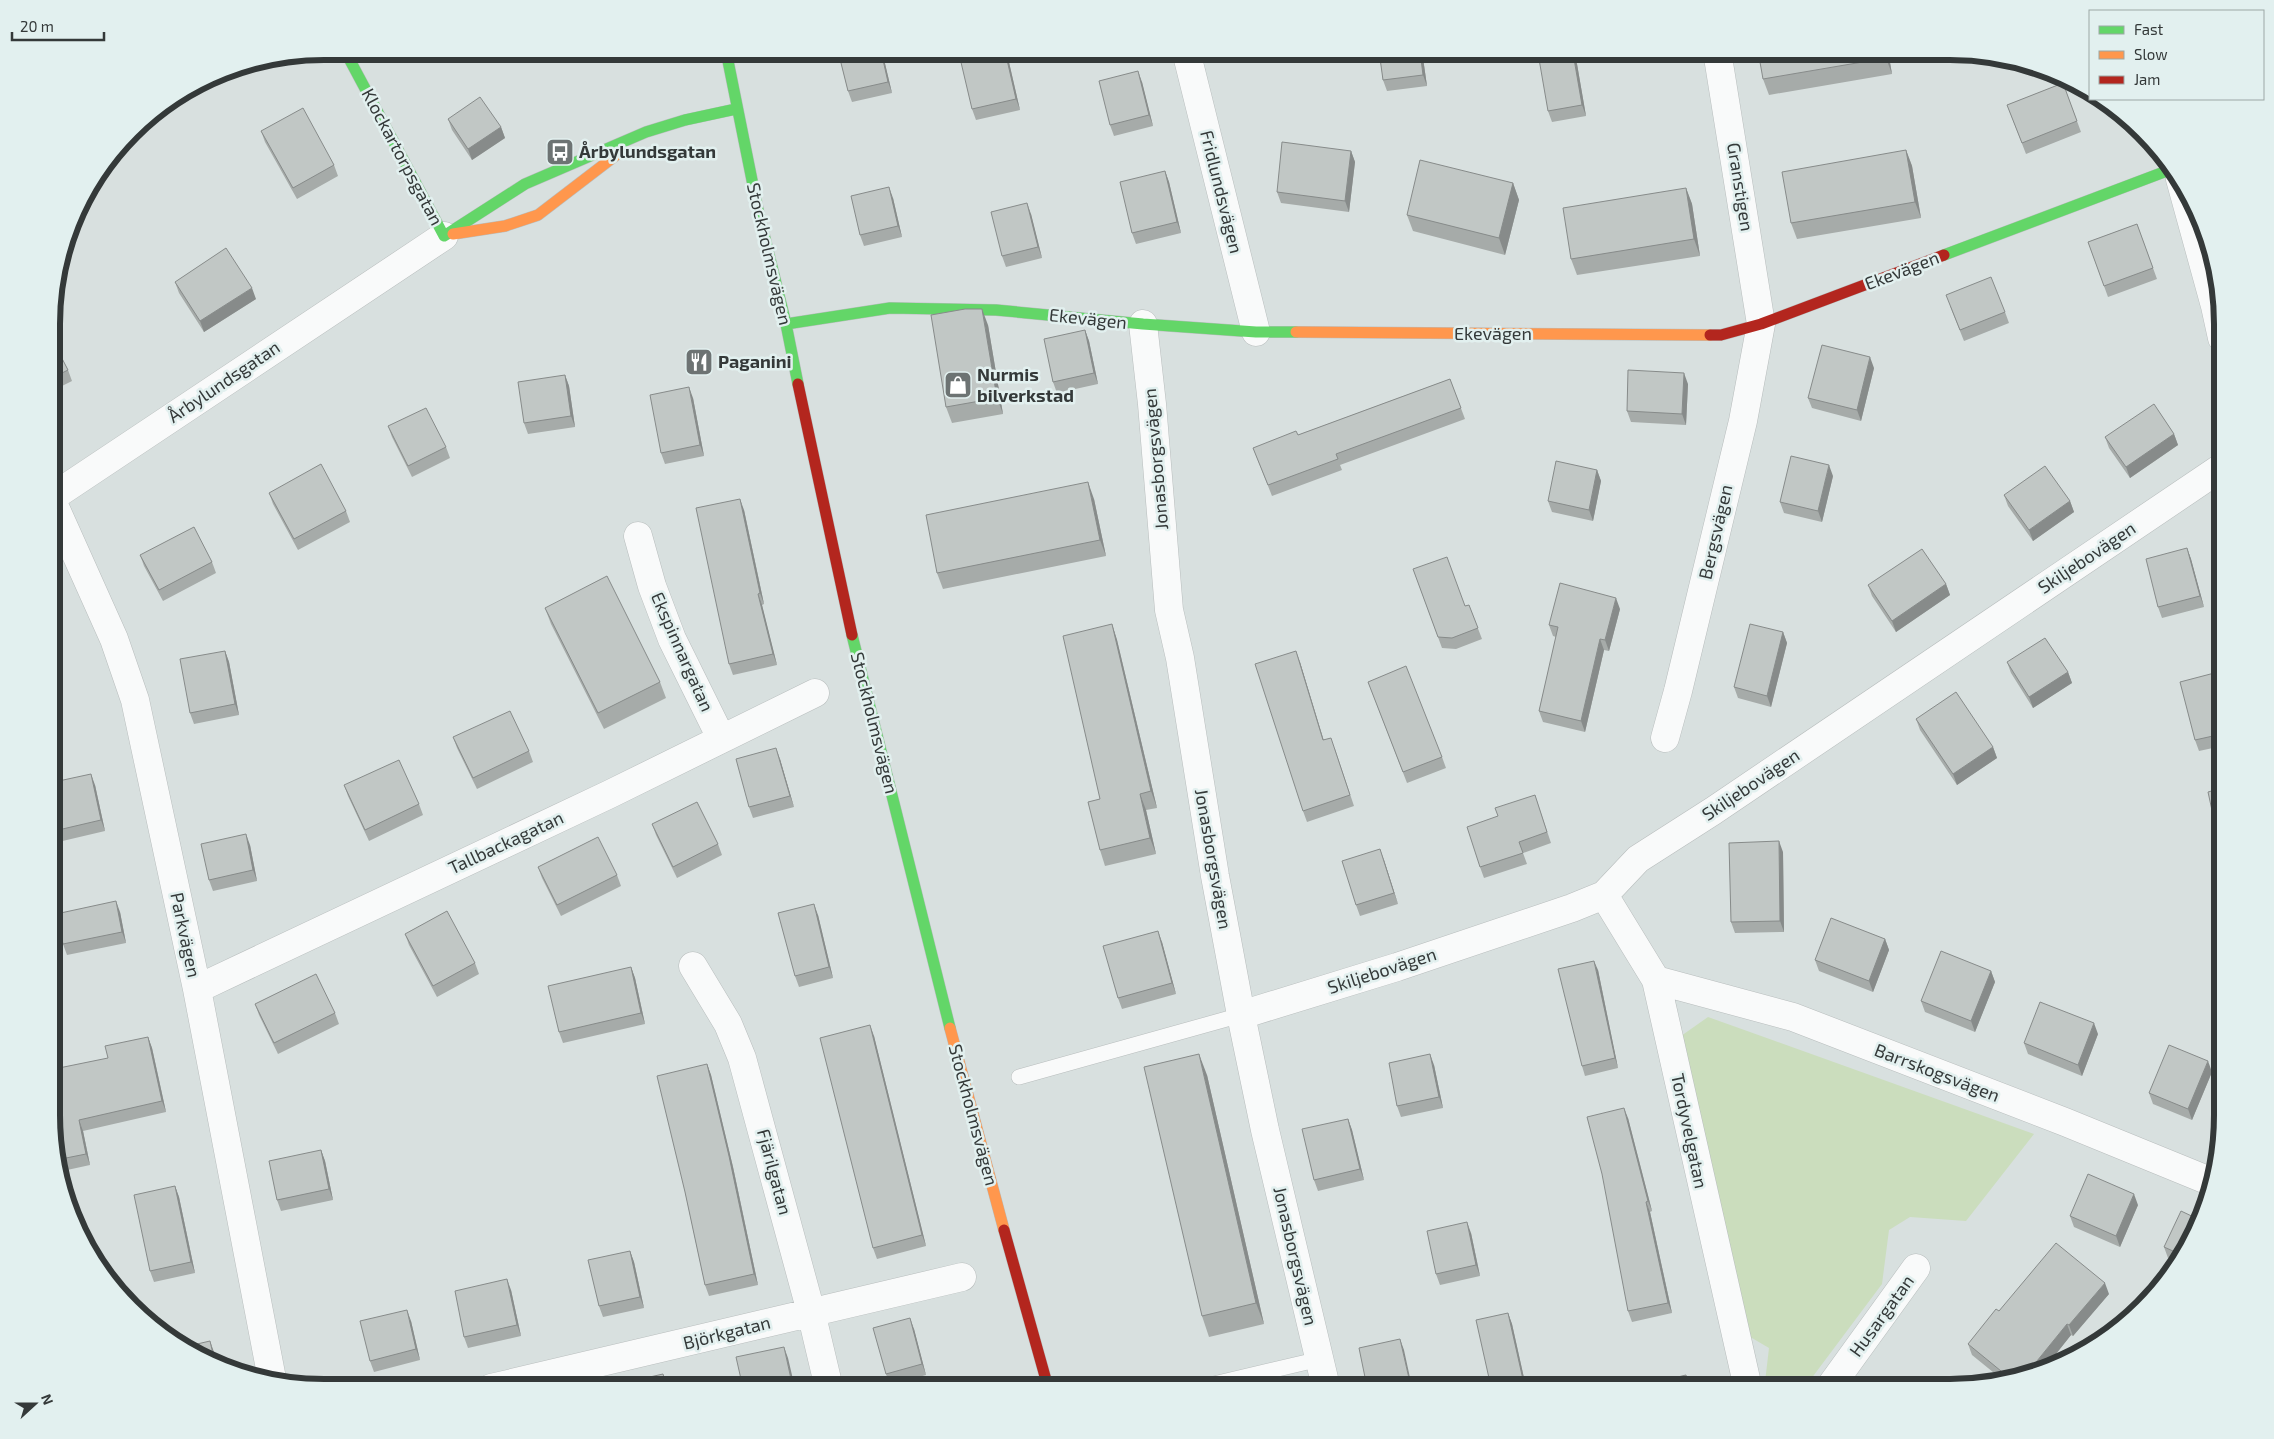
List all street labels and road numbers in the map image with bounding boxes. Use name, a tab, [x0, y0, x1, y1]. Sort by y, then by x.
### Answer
street label: Klockartorpsgatan	[357, 84, 448, 229]
street label: Fridlundsvägen	[1196, 128, 1248, 256]
street label: Granstigen	[1723, 141, 1759, 233]
street label: Stockholmsvägen	[743, 180, 797, 327]
street label: Ekevägen	[1861, 246, 1942, 294]
street label: Ekevägen	[1048, 303, 1128, 333]
street label: Ekevägen	[1454, 322, 1532, 344]
street label: Årbylundsgatan	[163, 336, 284, 427]
street label: Jonasborgsvägen	[1138, 387, 1172, 531]
street label: Bergsvägen	[1693, 482, 1737, 581]
street label: Skiljebovägen	[2033, 516, 2139, 598]
street label: Ekspinnargatan	[647, 589, 719, 715]
street label: Stockholmsvägen	[847, 650, 903, 796]
street label: Skiljebovägen	[1697, 743, 1803, 825]
street label: Jonasborgsvägen	[1191, 787, 1237, 931]
street label: Tallbackagatan	[445, 806, 567, 878]
street label: Parkvägen	[166, 890, 206, 979]
street label: Skiljebovägen	[1325, 942, 1439, 998]
street label: Barrskogsvägen	[1872, 1038, 2003, 1106]
street label: Stockholmsvägen	[945, 1042, 1003, 1188]
street label: Tordyvelgatan	[1667, 1071, 1713, 1190]
street label: Fjärilgatan	[753, 1126, 797, 1217]
street label: Jonasborgsvägen	[1269, 1184, 1323, 1327]
street label: Husargatan	[1844, 1270, 1918, 1361]
street label: Björkgatan	[681, 1311, 773, 1354]

